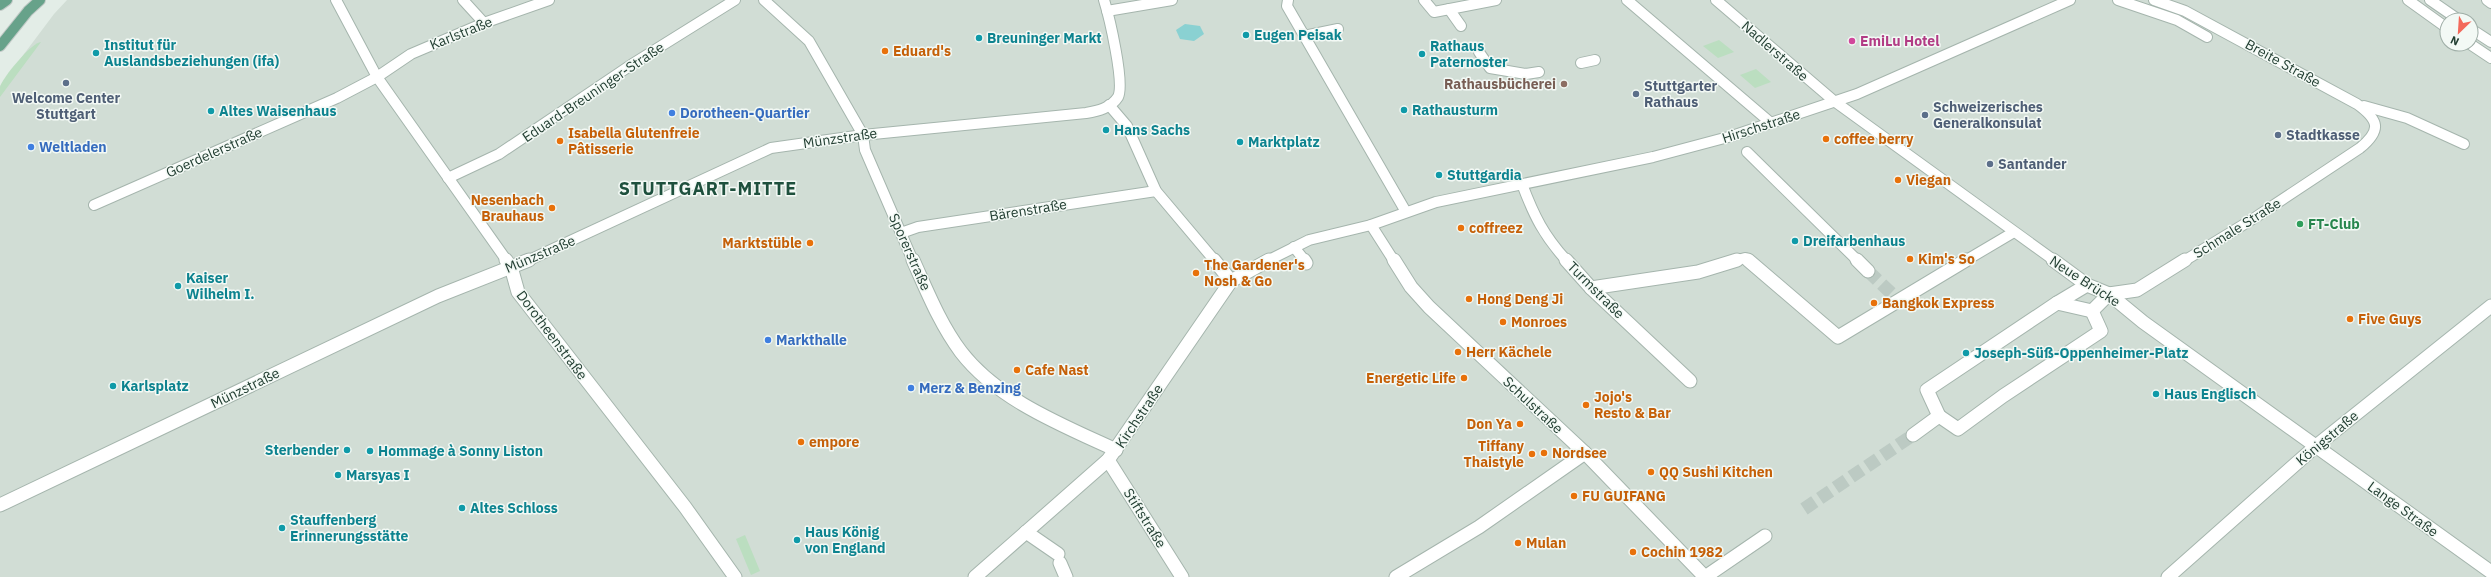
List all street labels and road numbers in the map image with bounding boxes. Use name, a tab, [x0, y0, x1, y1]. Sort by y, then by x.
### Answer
street label: Karlstraße	[427, 12, 495, 54]
street label: Nadlerstraße	[1738, 17, 1812, 85]
street label: Breite Straße	[2242, 35, 2324, 91]
street label: Eduard-Breuninger-Straße	[519, 38, 668, 146]
street label: Hirschstraße	[1720, 105, 1803, 147]
street label: Goerdelerstraße	[163, 123, 265, 181]
street label: Münzstraße	[802, 124, 879, 152]
street label: Schmale Straße	[2190, 194, 2284, 262]
street label: Bärenstraße	[988, 195, 1068, 225]
street label: Sporerstraße	[885, 211, 935, 294]
street label: Münzstraße	[502, 231, 578, 277]
street label: Neue Brücke	[2046, 251, 2124, 311]
street label: Turmstraße	[1564, 258, 1629, 323]
street label: Dorotheenstraße	[513, 287, 592, 383]
street label: Münzstraße	[208, 363, 283, 412]
street label: Schulstraße	[1499, 373, 1567, 438]
street label: Kirchstraße	[1111, 380, 1167, 451]
street label: Königstraße	[2292, 406, 2362, 469]
street label: Lange Straße	[2364, 477, 2442, 541]
street label: Stiftstraße	[1120, 485, 1171, 551]

